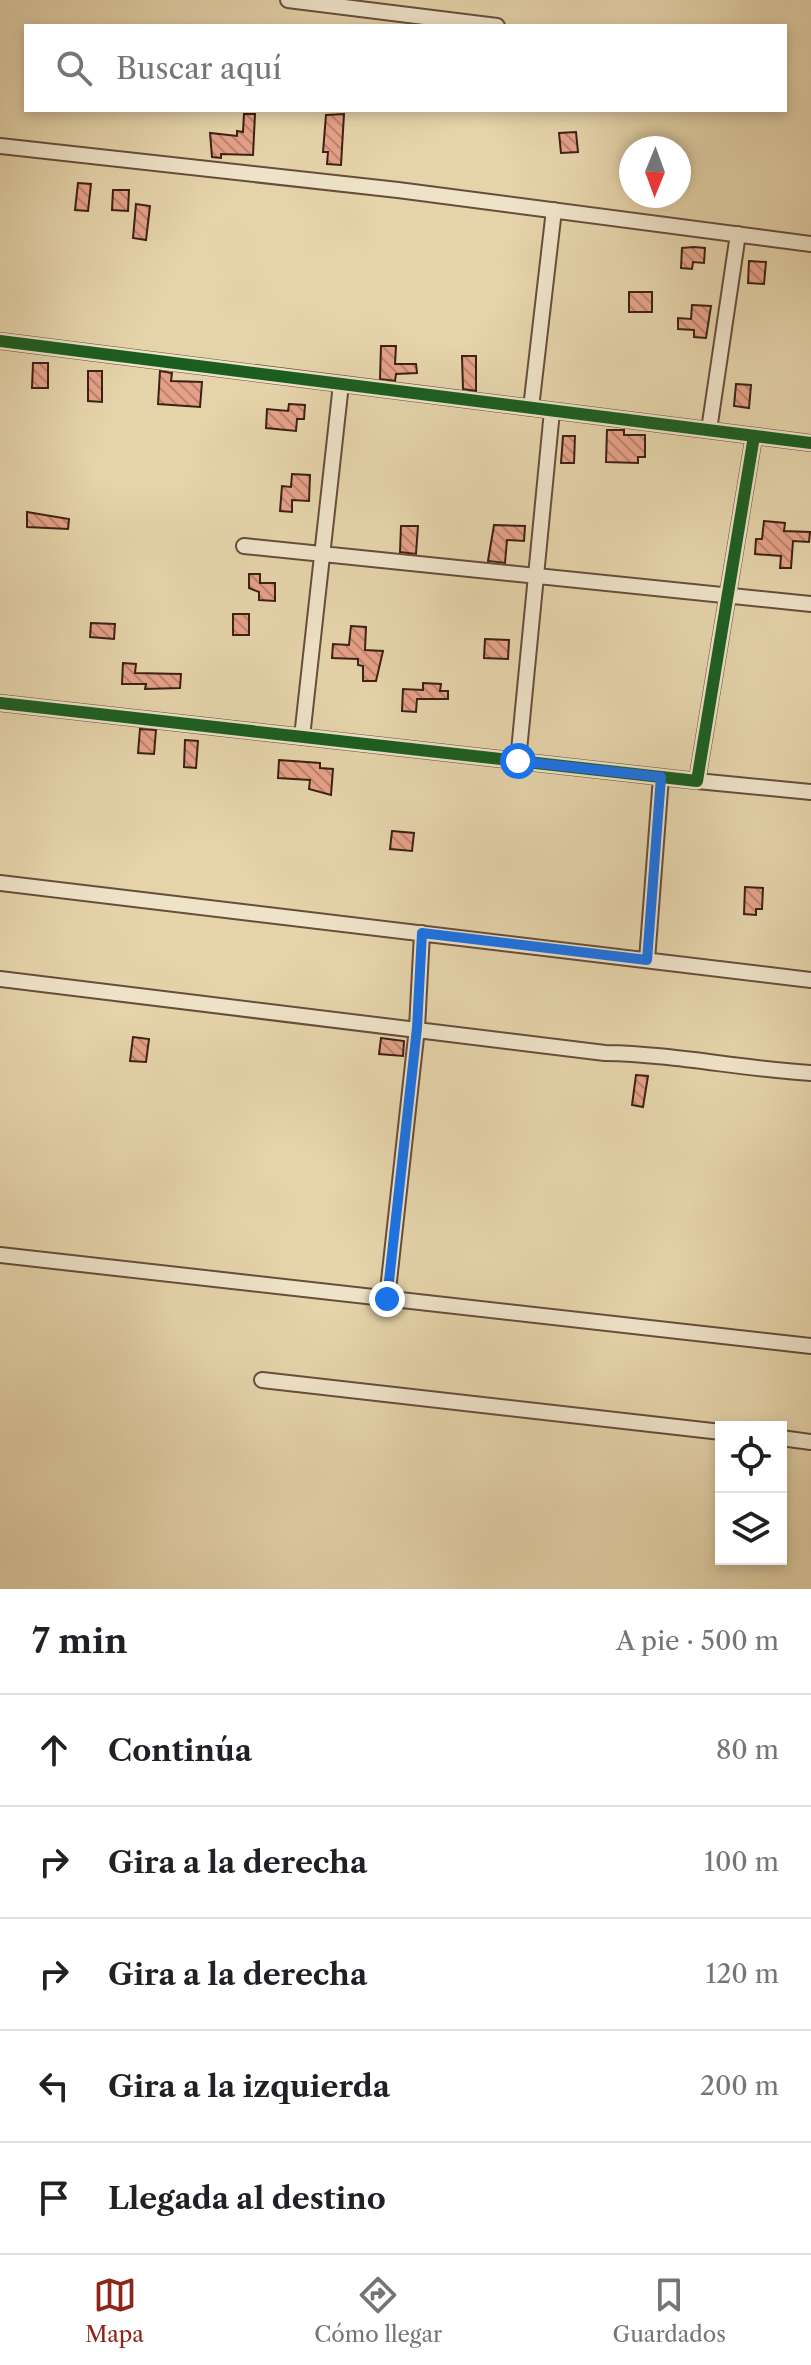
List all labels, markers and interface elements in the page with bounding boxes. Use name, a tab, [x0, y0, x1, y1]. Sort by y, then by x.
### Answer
search box	[24, 24, 787, 112]
icon: search	[52, 46, 96, 90]
text: Buscar aquí	[116, 50, 282, 87]
north arrow	[619, 136, 691, 208]
route start	[500, 743, 536, 779]
route end	[369, 1281, 405, 1317]
map controls	[715, 1421, 787, 1565]
button: locate	[715, 1421, 787, 1493]
button: layers	[715, 1493, 787, 1565]
text: 7 min	[32, 1620, 128, 1662]
text: A pie · 500 m	[616, 1625, 779, 1657]
icon: ahead	[32, 1728, 76, 1772]
text: Continúa	[108, 1732, 252, 1769]
text: 80 m	[716, 1734, 779, 1766]
icon: right	[32, 1840, 76, 1884]
text: Gira a la derecha	[108, 1844, 367, 1881]
text: 100 m	[704, 1846, 779, 1878]
icon: right	[32, 1952, 76, 1996]
text: Gira a la derecha	[108, 1956, 367, 1993]
text: 120 m	[705, 1958, 779, 1990]
icon: left	[32, 2064, 76, 2108]
text: Gira a la izquierda	[108, 2068, 390, 2105]
text: 200 m	[700, 2070, 779, 2102]
icon: arrive	[32, 2176, 76, 2220]
text: Llegada al destino	[108, 2180, 386, 2217]
tab: Mapa	[85, 2273, 144, 2348]
tab: Cómo llegar	[314, 2273, 442, 2348]
tab: Guardados	[613, 2273, 726, 2348]

